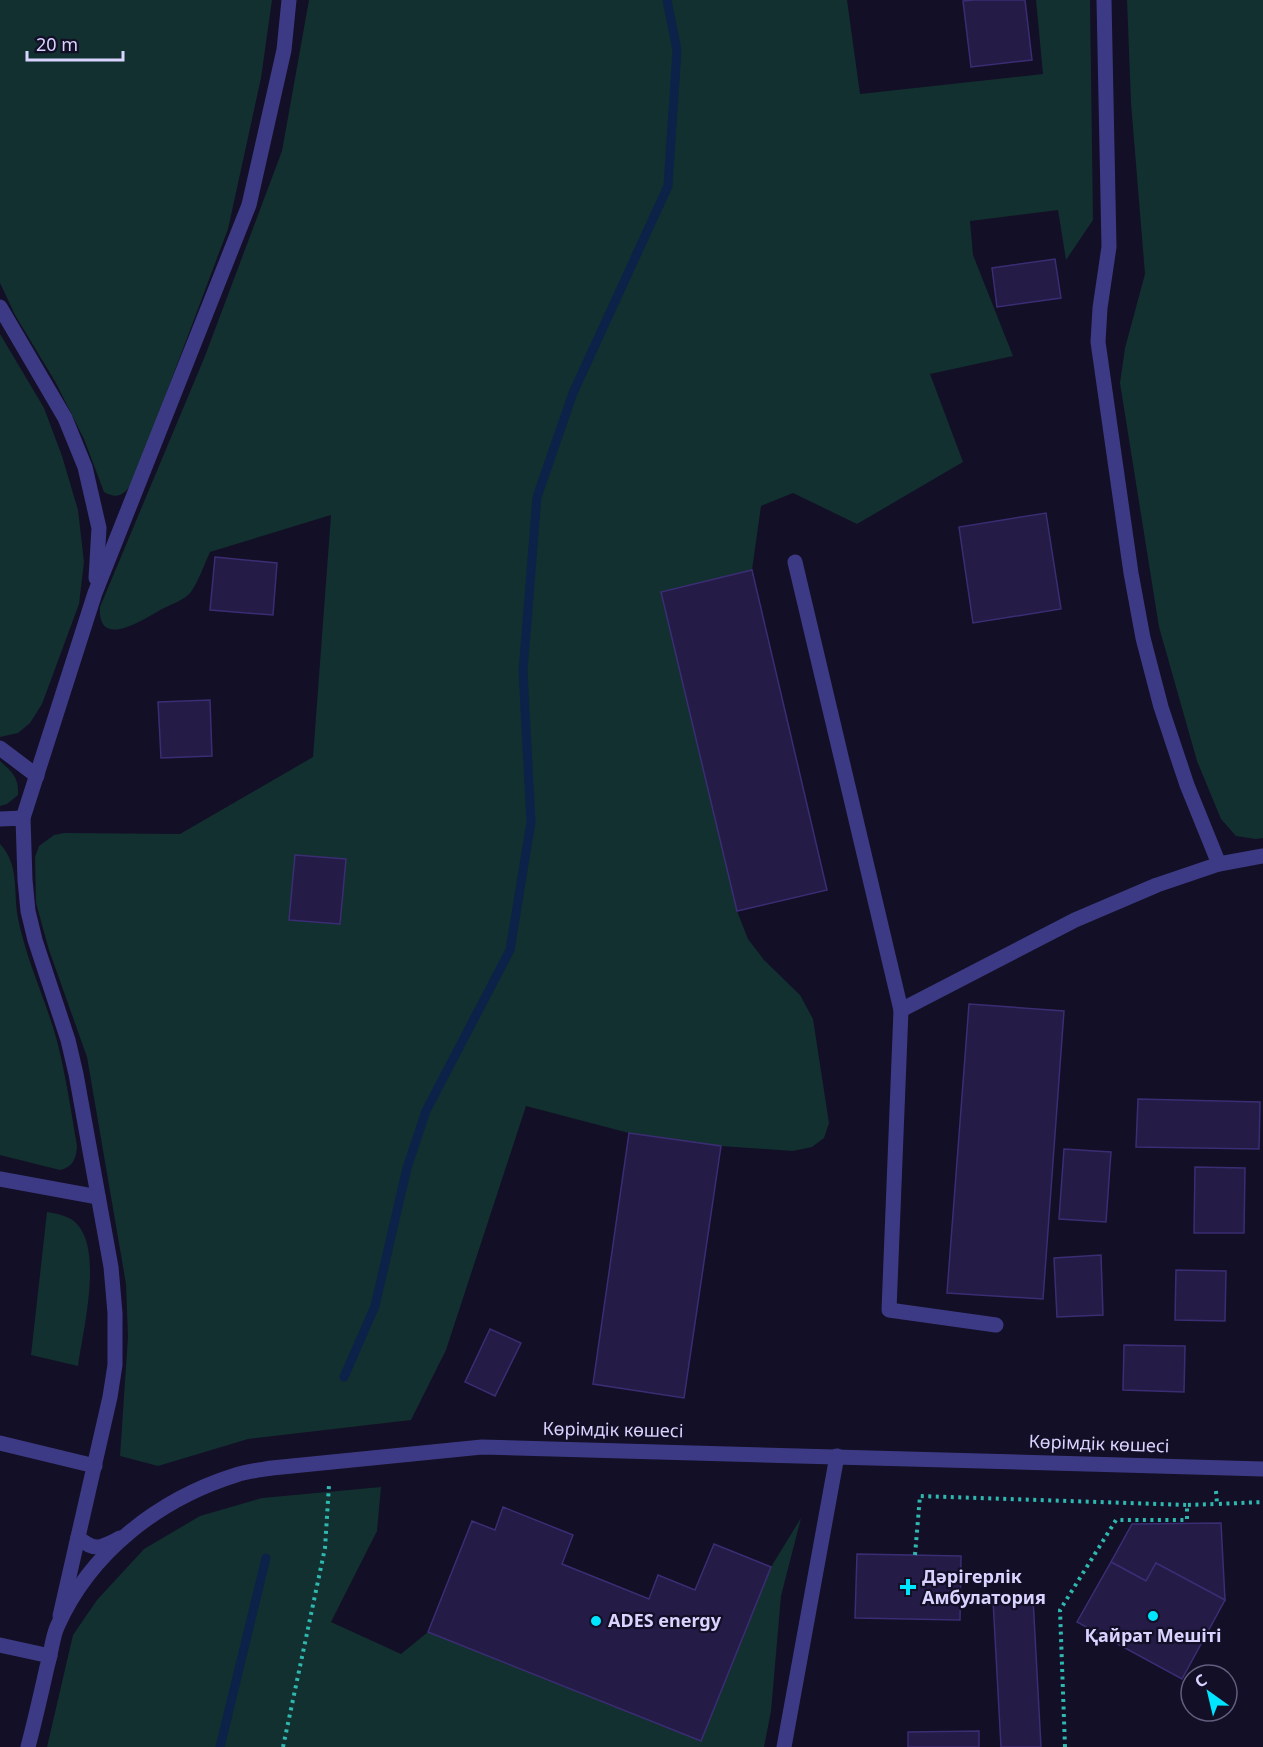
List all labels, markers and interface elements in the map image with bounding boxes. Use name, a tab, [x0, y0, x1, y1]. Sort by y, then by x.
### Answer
scale bar	[27, 24, 123, 62]
text: 20 m	[36, 32, 78, 56]
street label: Көрімдік көшесі	[542, 1416, 684, 1442]
street label: Көрімдік көшесі	[1028, 1429, 1170, 1457]
place label: Дәрігерлік Амбулатория	[922, 1564, 1046, 1609]
marker: Дәрігерлік Амбулатория	[899, 1578, 917, 1596]
place label: ADES energy	[608, 1608, 722, 1632]
marker: Қайрат Мешіті	[1146, 1609, 1160, 1623]
marker: ADES energy	[589, 1614, 603, 1628]
place label: Қайрат Мешіті	[1084, 1623, 1222, 1647]
north arrow	[1179, 1663, 1239, 1723]
text: С	[1190, 1669, 1211, 1693]

